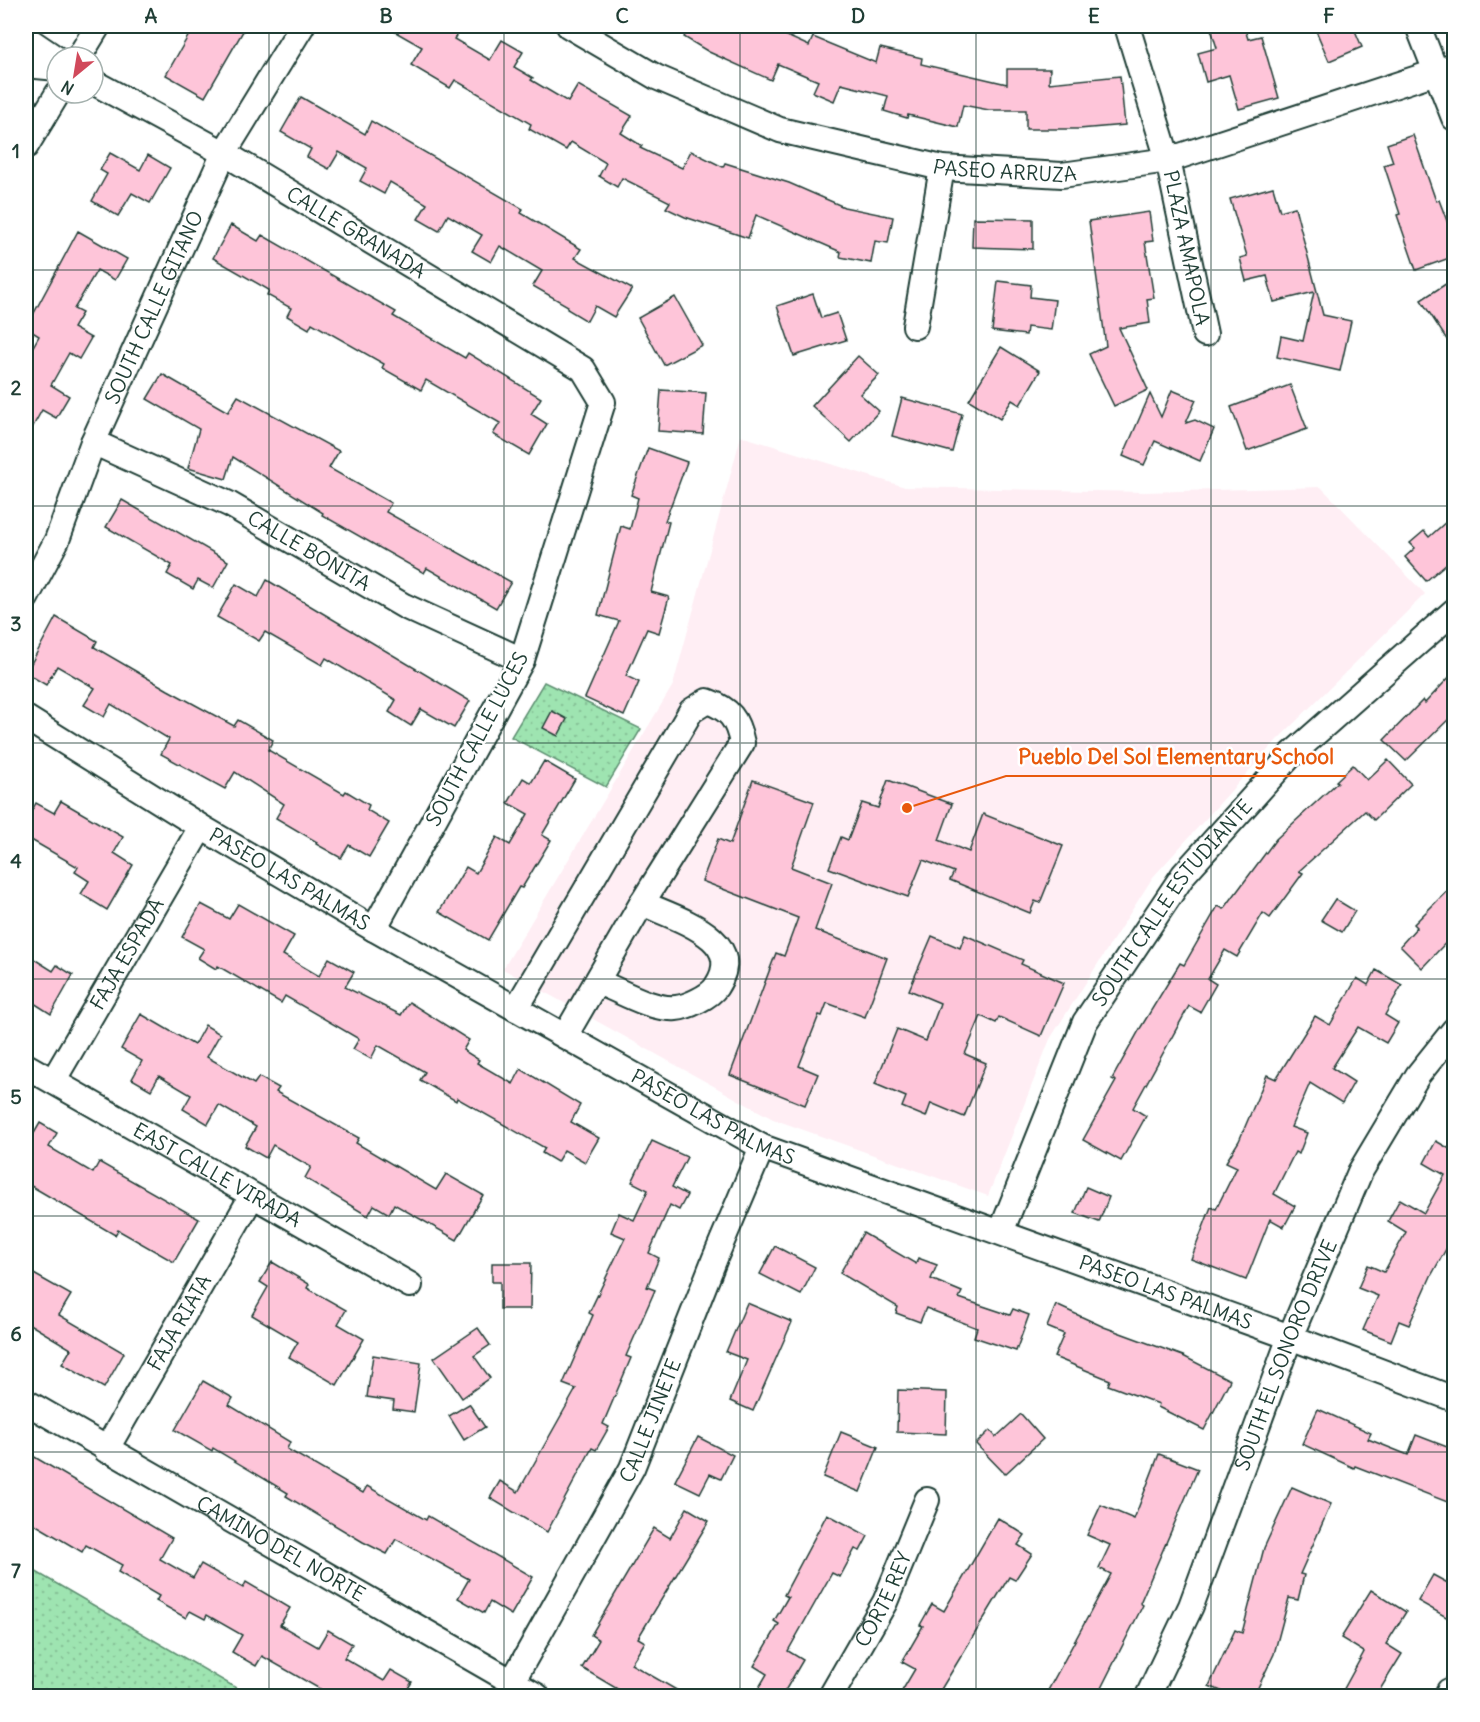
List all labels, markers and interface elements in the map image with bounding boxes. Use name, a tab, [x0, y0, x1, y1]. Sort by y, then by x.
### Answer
text: A	[145, 3, 158, 28]
text: B	[379, 3, 393, 28]
text: C	[615, 3, 629, 28]
text: D	[851, 3, 865, 28]
text: E	[1088, 3, 1100, 28]
text: F	[1323, 3, 1335, 28]
north arrow	[45, 45, 105, 105]
text: N	[58, 77, 77, 99]
text: 1	[12, 138, 20, 163]
street label: PASEO ARRUZA	[931, 153, 1078, 187]
street label: PLAZA AMAPOLA	[1159, 168, 1216, 328]
street label: CALLE GRANADA	[282, 181, 431, 284]
street label: SOUTH CALLE GITANO	[99, 207, 208, 408]
text: 2	[11, 375, 22, 400]
street label: CALLE BONITA	[243, 505, 375, 596]
text: 3	[10, 611, 22, 636]
street label: SOUTH CALLE LUCES	[420, 647, 533, 830]
callout: Pueblo Del Sol Elementary School	[1006, 737, 1346, 776]
text: Pueblo Del Sol Elementary School	[1018, 743, 1334, 770]
street label: SOUTH CALLE ESTUDIANTE	[1086, 794, 1257, 1011]
street label: PASEO LAS PALMAS	[205, 822, 375, 936]
text: 4	[10, 848, 22, 873]
street label: FAJA ESPADA	[84, 893, 169, 1014]
street label: PASEO LAS PALMAS	[627, 1063, 798, 1170]
text: 5	[10, 1084, 22, 1109]
street label: EAST CALLE VIRADA	[129, 1117, 306, 1232]
street label: SOUTH EL SONORO DRIVE	[1229, 1236, 1342, 1474]
street label: PASEO LAS PALMAS	[1076, 1249, 1256, 1334]
street label: FAJA RIATA	[141, 1270, 216, 1375]
text: 6	[10, 1321, 22, 1346]
street label: CALLE JINETE	[613, 1355, 686, 1487]
street label: CAMINO DEL NORTE	[192, 1490, 370, 1607]
street label: CORTE REY	[849, 1548, 916, 1651]
text: 7	[11, 1558, 21, 1583]

